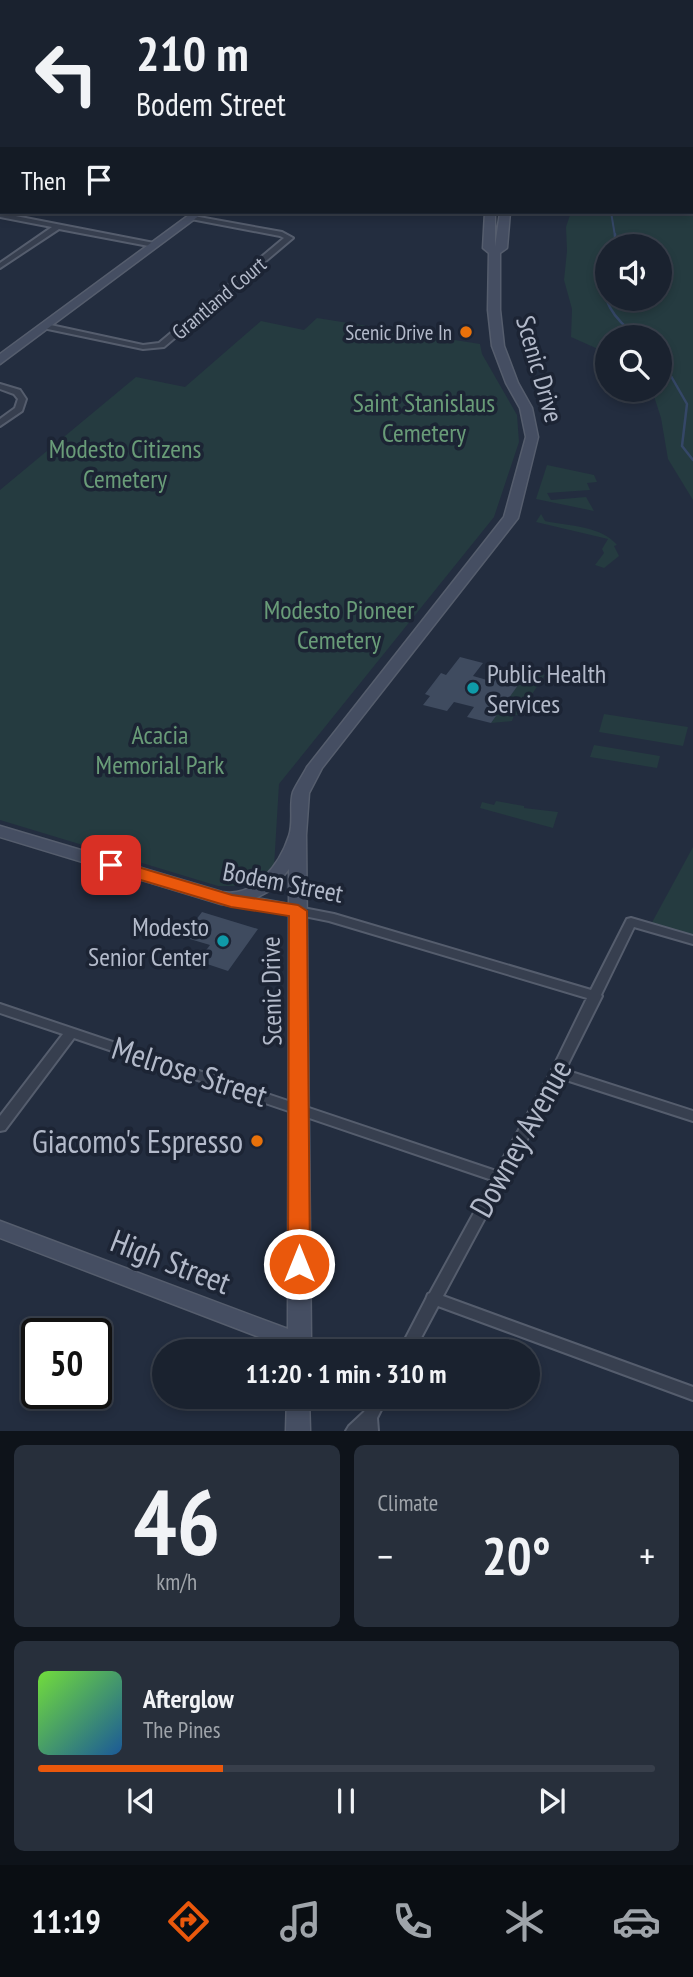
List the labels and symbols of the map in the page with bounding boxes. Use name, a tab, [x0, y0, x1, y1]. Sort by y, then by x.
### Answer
street label: Grantland Court	[166, 251, 272, 345]
street label: Scenic Drive	[509, 312, 571, 426]
place label: Scenic Drive In	[345, 319, 452, 346]
marker: Scenic Drive In	[458, 324, 474, 340]
park label: Saint Stanislaus Cemetery	[353, 386, 495, 449]
park label: Modesto Citizens Cemetery	[49, 432, 201, 495]
park label: Modesto Pioneer Cemetery	[264, 593, 414, 656]
place label: Public Health Services	[487, 657, 606, 720]
marker: Public Health Services	[465, 680, 481, 696]
park label: Acacia Memorial Park	[96, 718, 224, 781]
pin	[81, 835, 141, 895]
street label: Bodem Street	[220, 854, 346, 910]
place label: Modesto Senior Center	[88, 910, 209, 973]
marker: Modesto Senior Center	[215, 933, 231, 949]
street label: Scenic Drive	[254, 936, 288, 1046]
street label: Melrose Street	[107, 1026, 273, 1116]
street label: Downey Avenue	[459, 1052, 581, 1224]
place label: Giacomo's Espresso	[32, 1120, 243, 1162]
marker: Giacomo's Espresso	[249, 1133, 265, 1149]
street label: High Street	[105, 1219, 237, 1303]
position arrow	[262, 1227, 336, 1301]
speed limit sign: 50	[21, 1318, 112, 1409]

